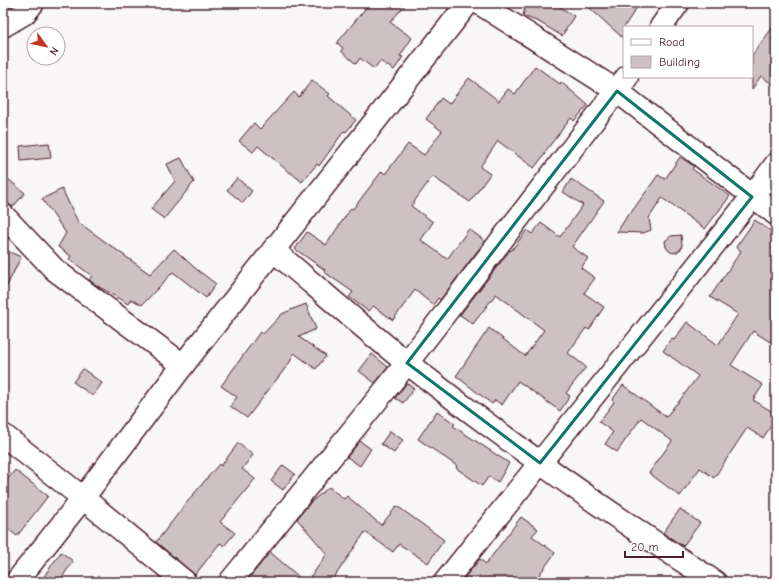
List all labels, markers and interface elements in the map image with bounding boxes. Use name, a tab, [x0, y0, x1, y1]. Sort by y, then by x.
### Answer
north arrow	[26, 26, 66, 66]
legend	[623, 26, 753, 78]
text: Road	[659, 35, 685, 49]
text: N	[47, 45, 61, 58]
text: Building	[659, 55, 700, 69]
scale bar	[625, 533, 683, 559]
text: 20 m	[631, 540, 659, 554]

